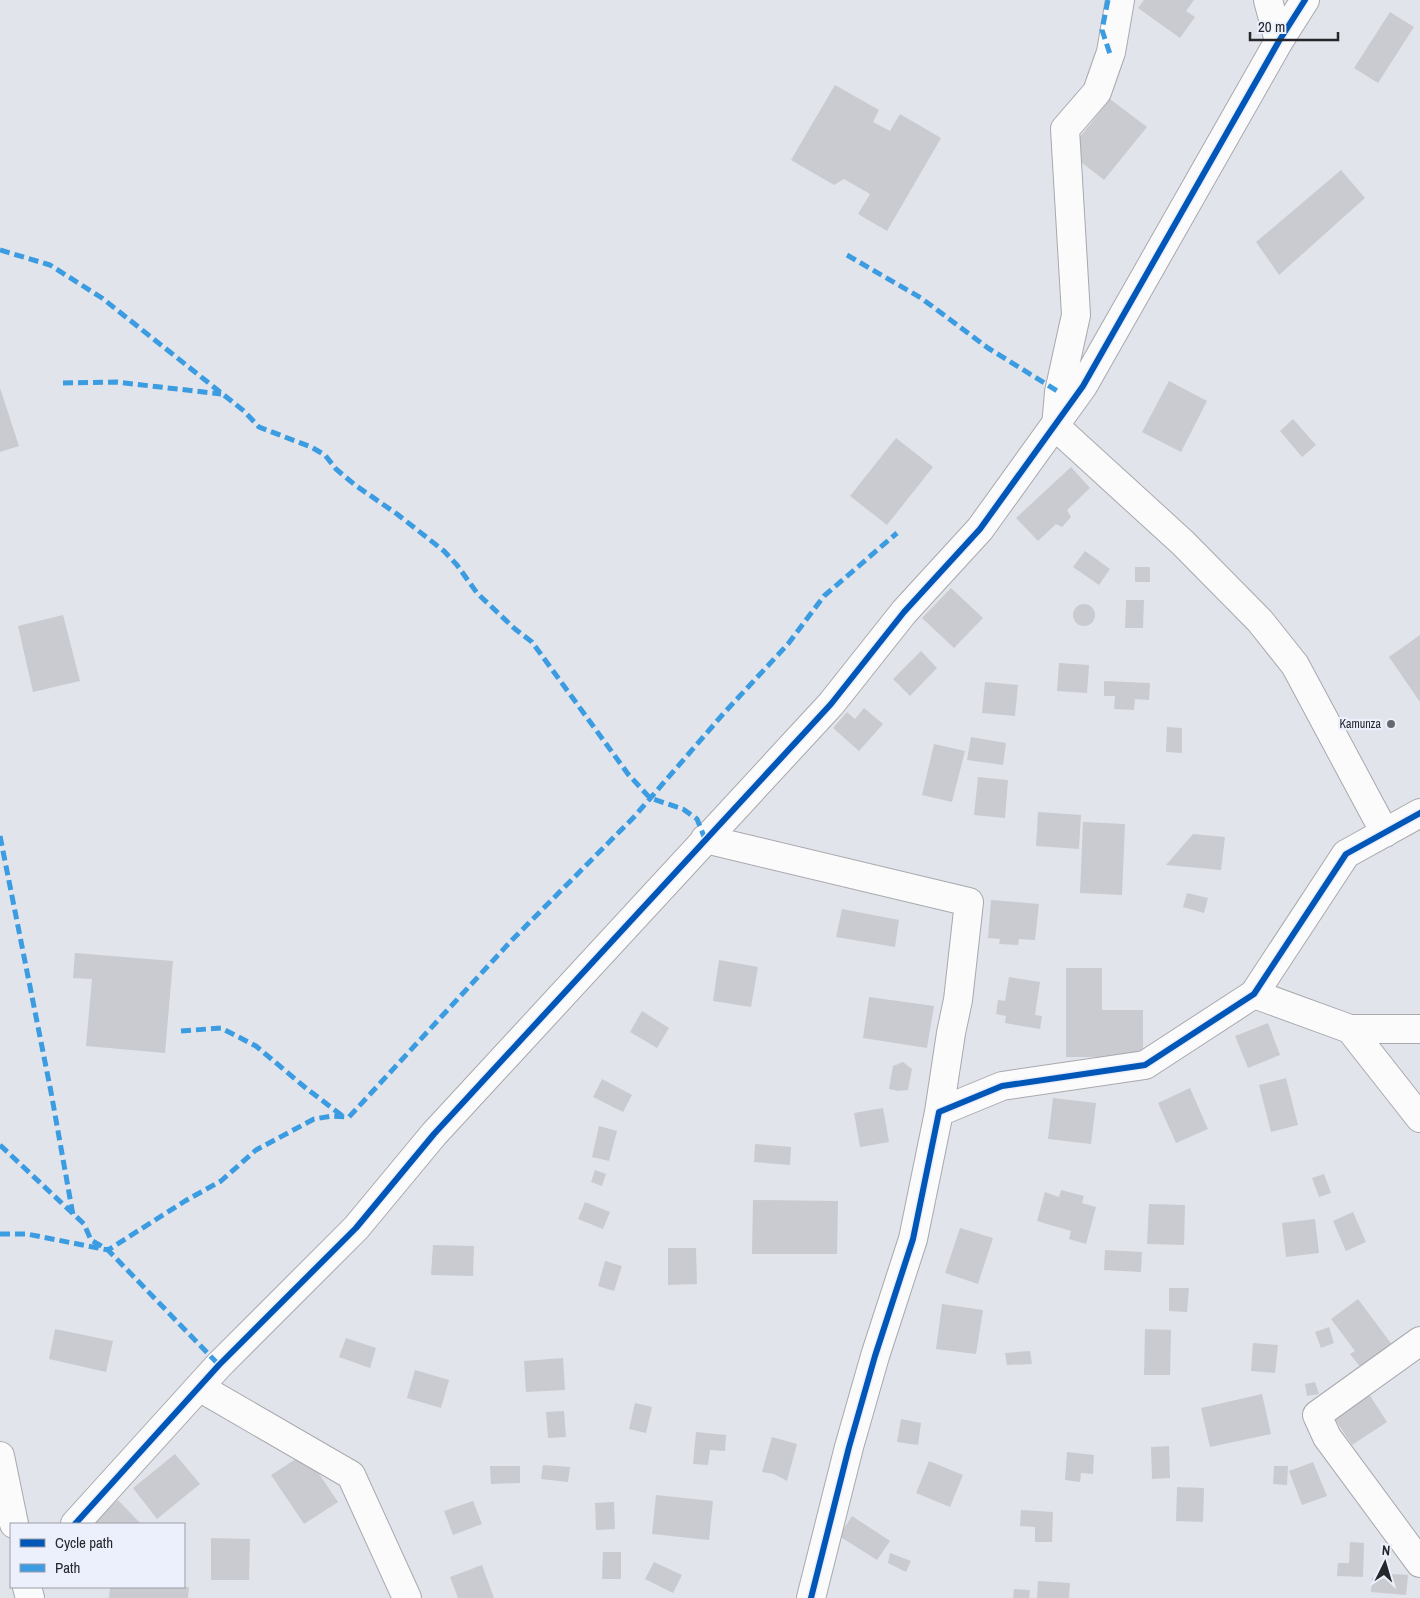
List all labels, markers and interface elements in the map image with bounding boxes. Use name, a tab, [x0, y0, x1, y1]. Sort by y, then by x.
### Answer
scale bar	[1250, 10, 1338, 42]
text: 20 m	[1258, 16, 1285, 37]
place label: Kamunza	[1339, 716, 1382, 732]
marker: Kamunza	[1385, 718, 1397, 730]
legend	[10, 1523, 185, 1588]
text: Cycle path	[55, 1532, 113, 1553]
north arrow	[1360, 1538, 1410, 1588]
text: N	[1381, 1541, 1391, 1559]
text: Path	[55, 1557, 80, 1578]

